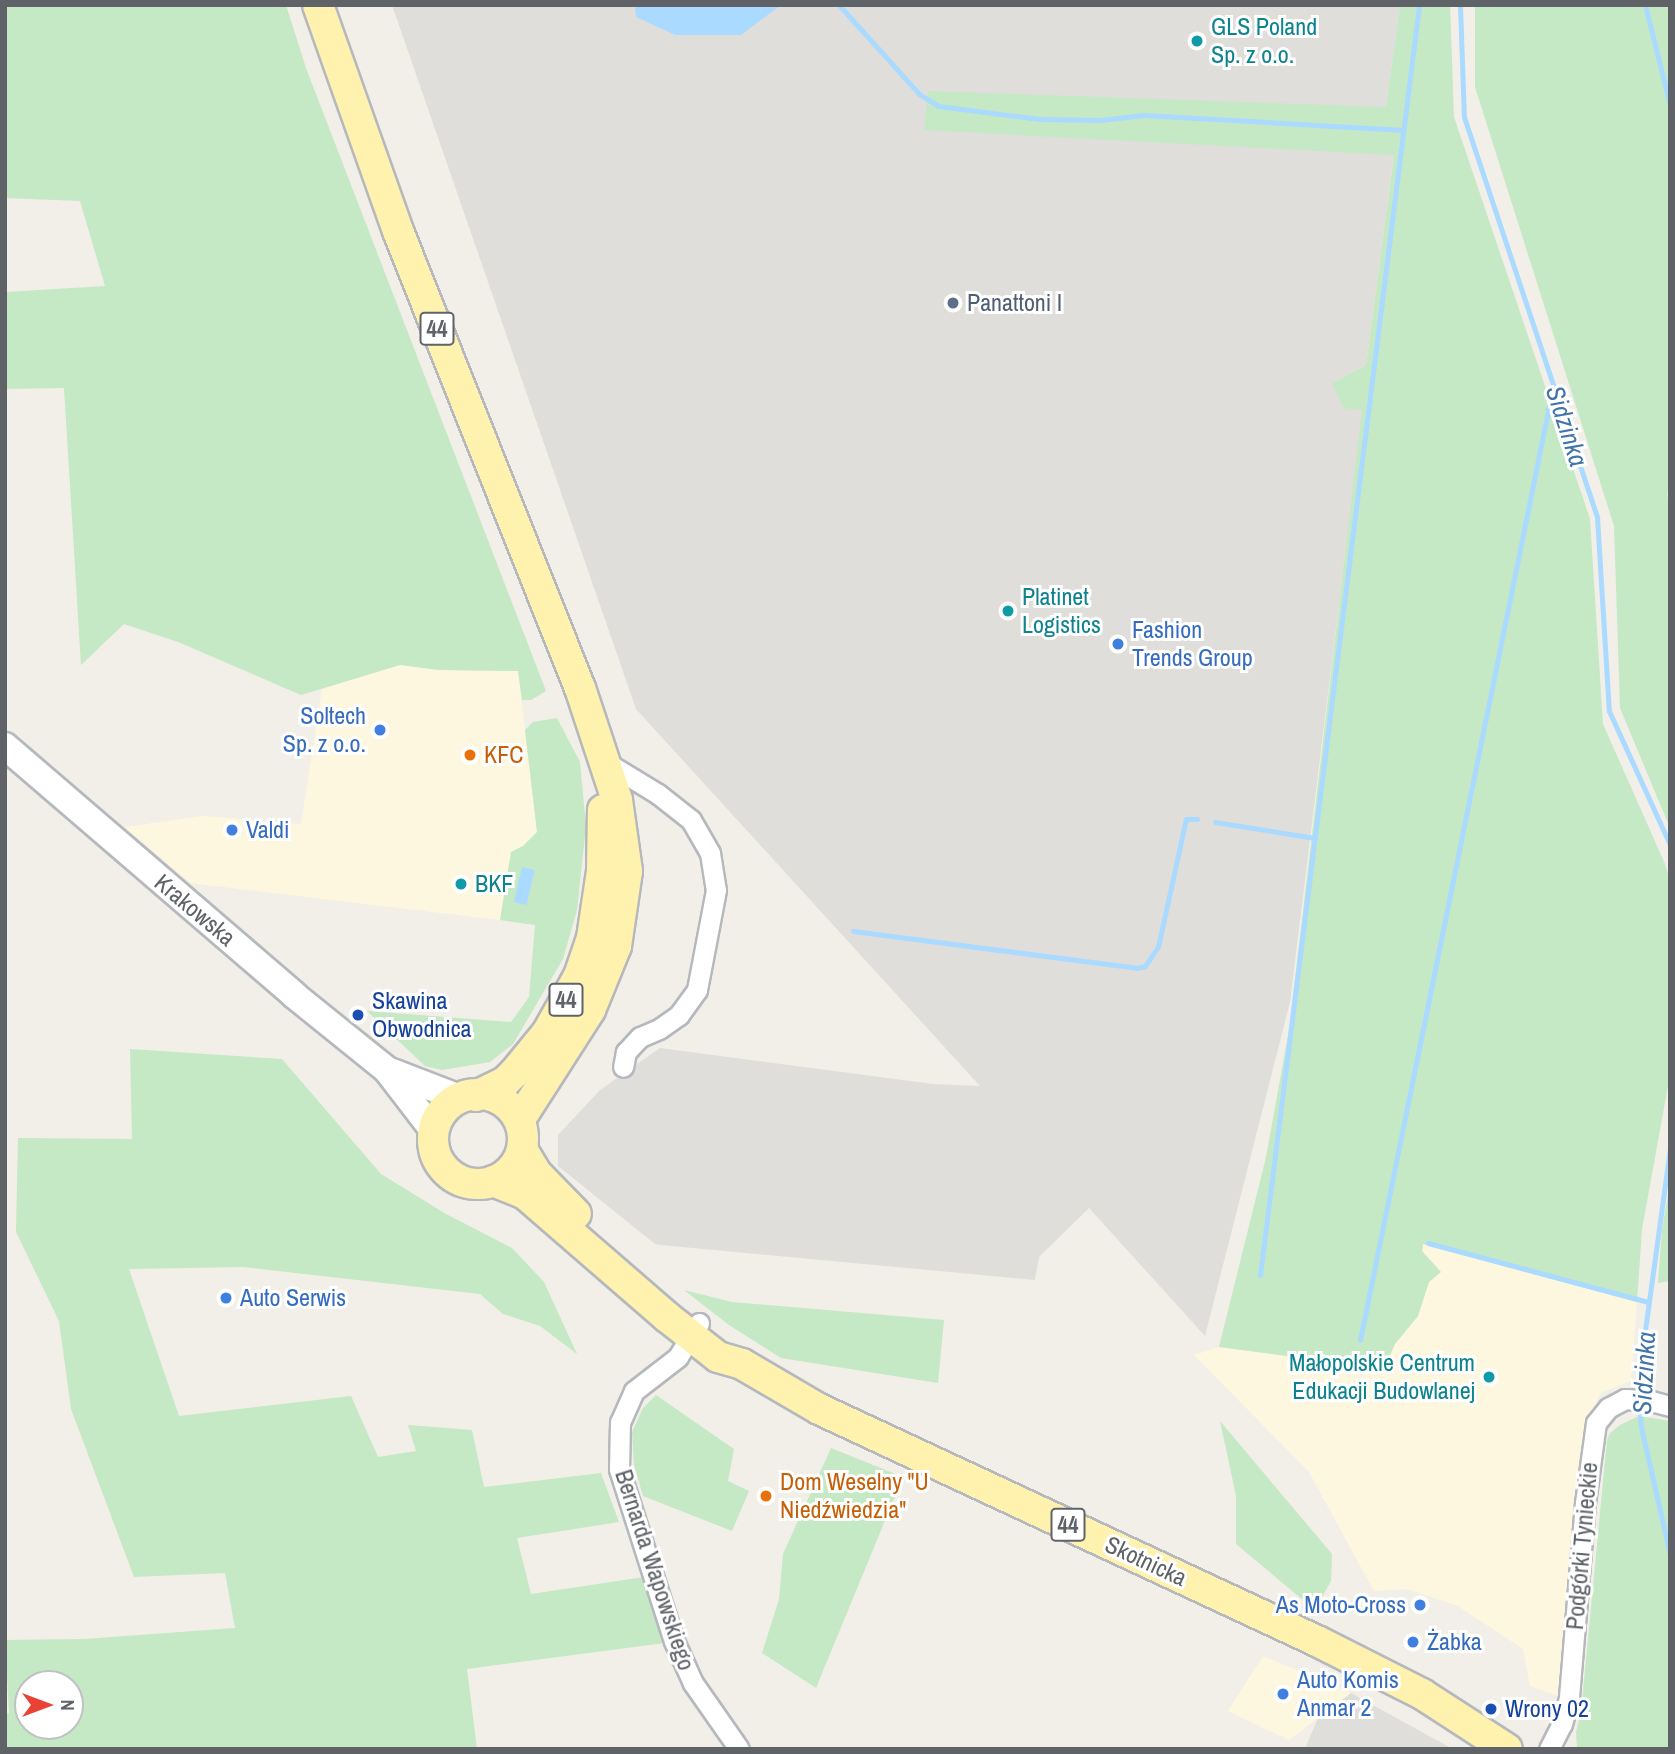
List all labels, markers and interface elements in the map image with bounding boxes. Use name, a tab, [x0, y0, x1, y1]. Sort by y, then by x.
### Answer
place label: GLS Poland Sp. z o.o.	[1211, 13, 1317, 69]
marker: GLS Poland Sp. z o.o.	[1189, 33, 1205, 49]
place label: Panattoni I	[967, 289, 1062, 317]
marker: Panattoni I	[945, 295, 961, 311]
road number: 44	[420, 310, 454, 348]
water label: Sidzinka	[1539, 382, 1595, 470]
place label: Platinet Logistics	[1022, 583, 1101, 639]
marker: Platinet Logistics	[1000, 603, 1016, 619]
place label: Fashion Trends Group	[1132, 616, 1253, 672]
marker: Fashion Trends Group	[1110, 636, 1126, 652]
place label: Soltech Sp. z o.o.	[283, 702, 366, 758]
marker: Soltech Sp. z o.o.	[372, 722, 388, 738]
place label: KFC	[484, 741, 523, 769]
marker: KFC	[462, 747, 478, 763]
place label: Valdi	[246, 816, 289, 844]
marker: Valdi	[224, 822, 240, 838]
street label: Krakowska	[149, 868, 241, 952]
place label: BKF	[475, 870, 513, 898]
marker: BKF	[453, 876, 469, 892]
road number: 44	[548, 981, 584, 1020]
place label: Skawina Obwodnica	[372, 987, 472, 1043]
marker: Skawina Obwodnica	[350, 1007, 366, 1023]
place label: Auto Serwis	[240, 1284, 346, 1312]
marker: Auto Serwis	[218, 1290, 234, 1306]
water label: Sidzinka	[1626, 1331, 1662, 1415]
place label: Małopolskie Centrum Edukacji Budowlanej	[1289, 1349, 1475, 1405]
marker: Małopolskie Centrum Edukacji Budowlanej	[1481, 1369, 1497, 1385]
street label: Podgórki Tynieckie	[1560, 1461, 1604, 1631]
street label: Bernarda Wapowskiego	[609, 1466, 701, 1674]
place label: Dom Weselny "U Niedźwiedzia"	[780, 1468, 929, 1524]
marker: Dom Weselny "U Niedźwiedzia"	[758, 1488, 774, 1504]
road number: 44	[1050, 1506, 1086, 1544]
street label: Skotnicka	[1101, 1530, 1191, 1592]
place label: As Moto-Cross	[1276, 1591, 1406, 1619]
marker: As Moto-Cross	[1412, 1597, 1428, 1613]
place label: Żabka	[1427, 1628, 1482, 1656]
marker: Żabka	[1405, 1634, 1421, 1650]
place label: Auto Komis Anmar 2	[1297, 1666, 1399, 1722]
north arrow	[14, 1670, 84, 1740]
marker: Auto Komis Anmar 2	[1275, 1686, 1291, 1702]
place label: Wrony 02	[1505, 1695, 1589, 1723]
text: N	[55, 1699, 81, 1711]
marker: Wrony 02	[1483, 1701, 1499, 1717]

